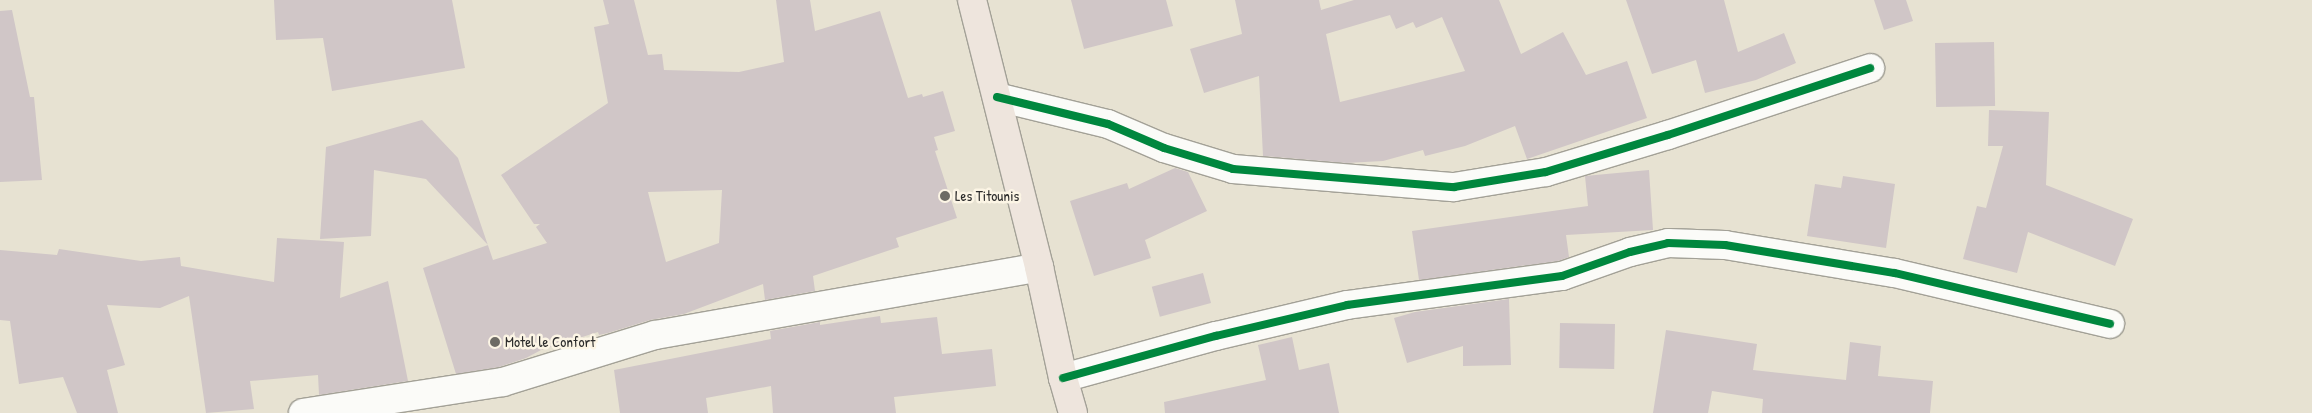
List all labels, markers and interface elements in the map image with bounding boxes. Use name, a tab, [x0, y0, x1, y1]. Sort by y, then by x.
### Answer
place label: Les Titounis	[955, 187, 1019, 205]
marker: Les Titounis	[939, 190, 951, 202]
place label: Motel le Confort	[505, 333, 595, 351]
marker: Motel le Confort	[489, 336, 501, 348]

